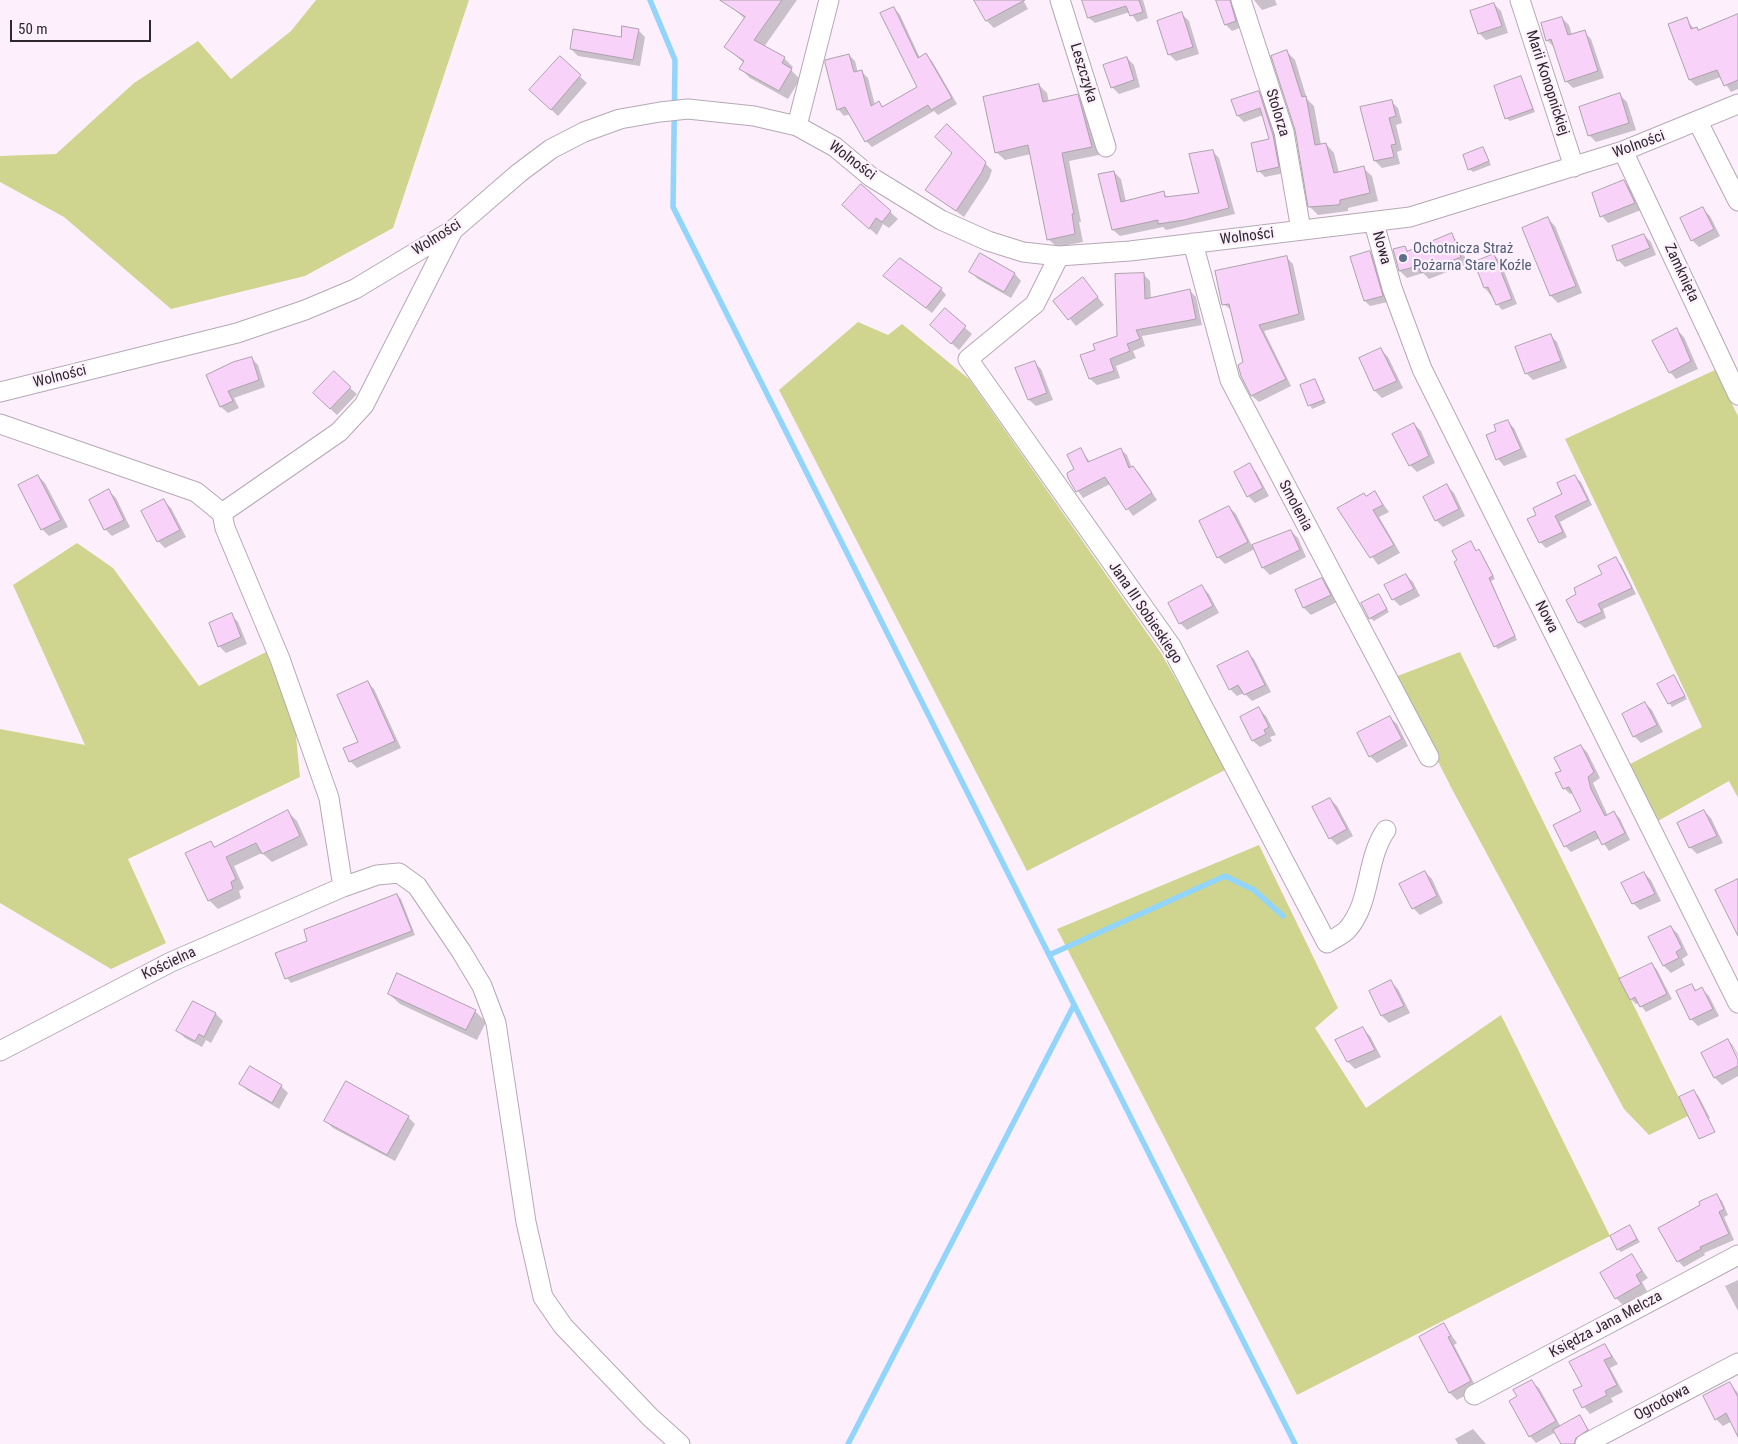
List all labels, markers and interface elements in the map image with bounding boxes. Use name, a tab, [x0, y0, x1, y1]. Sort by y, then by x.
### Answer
scale bar	[12, 10, 154, 42]
text: 50 m	[18, 20, 48, 38]
street label: Marii Konopnickiej	[1522, 28, 1572, 138]
street label: Leszczyka	[1065, 41, 1101, 105]
street label: Stolorza	[1261, 87, 1293, 139]
street label: Wolności	[1610, 127, 1668, 163]
street label: Wolności	[825, 138, 879, 184]
street label: Wolności	[409, 216, 465, 260]
street label: Wolności	[1219, 225, 1275, 249]
street label: Nowa	[1368, 229, 1394, 267]
place label: Ochotnicza Straż Pożarna Stare Koźle	[1413, 240, 1532, 275]
street label: Zamknięta	[1660, 241, 1702, 305]
marker: Ochotnicza Straż Pożarna Stare Koźle	[1397, 252, 1409, 264]
street label: Wolności	[32, 362, 88, 392]
street label: Smolenia	[1274, 478, 1316, 534]
street label: Jana III Sobieskiego	[1104, 559, 1186, 667]
street label: Nowa	[1530, 598, 1562, 636]
street label: Kościelna	[139, 944, 199, 984]
street label: Księdza Jana Melcza	[1547, 1288, 1665, 1362]
street label: Ogrodowa	[1631, 1381, 1693, 1425]

